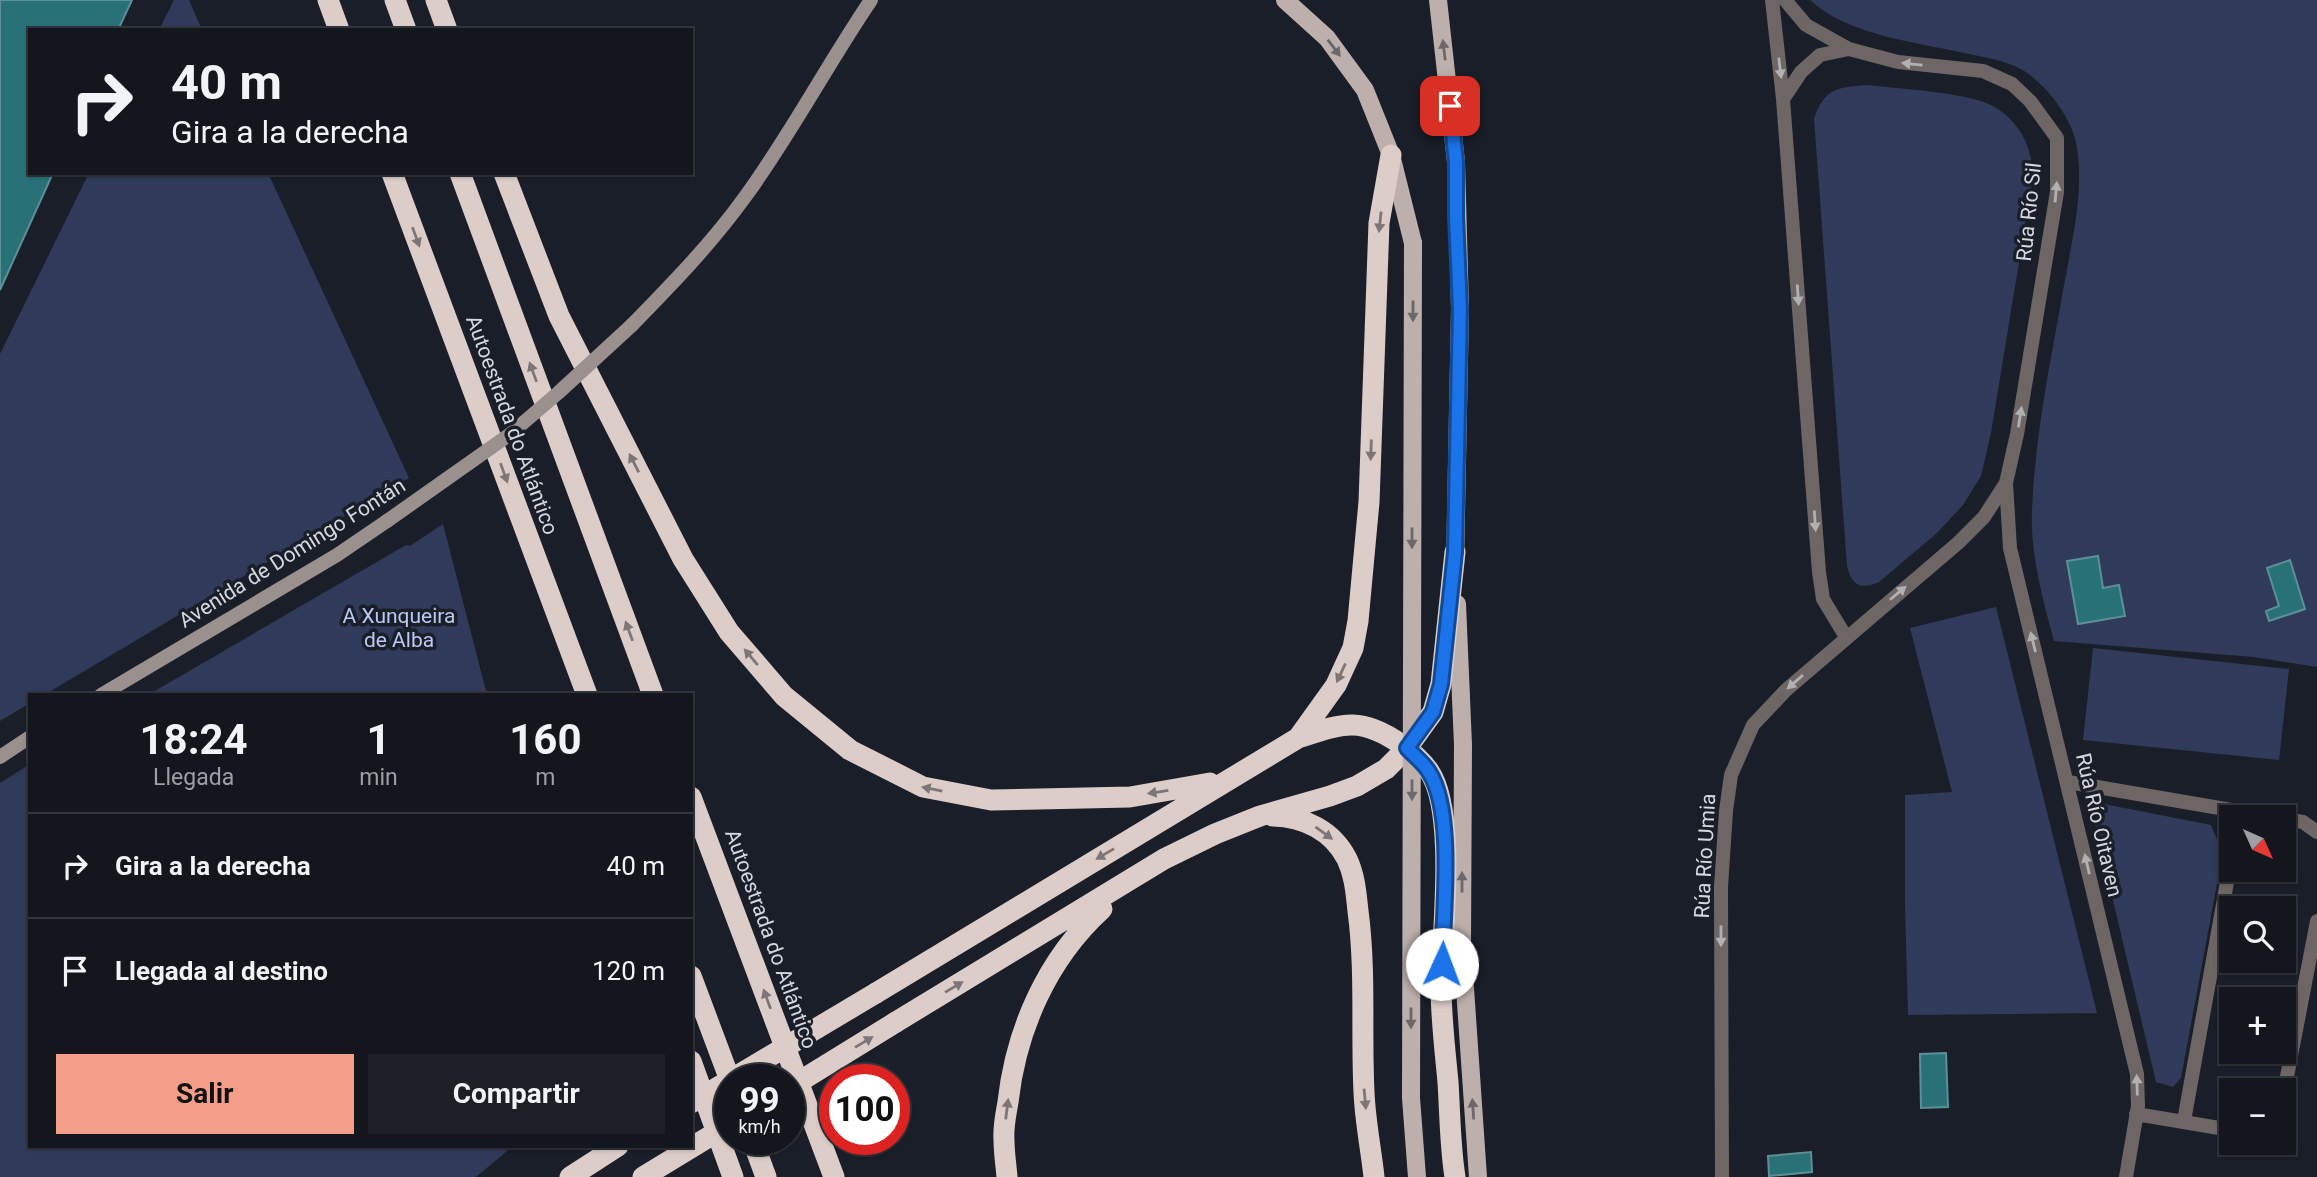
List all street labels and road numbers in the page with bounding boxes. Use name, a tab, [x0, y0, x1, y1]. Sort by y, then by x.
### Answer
street label: Rúa Río Sil	[2012, 161, 2046, 263]
street label: Autoestrada do Atlántico	[461, 312, 563, 538]
street label: Avenida de Domingo Fontán	[174, 473, 410, 633]
street label: Rúa Río Oitaven	[2071, 751, 2127, 899]
street label: Rúa Río Umia	[1690, 793, 1720, 919]
street label: Autoestrada do Atlántico	[720, 826, 822, 1052]

